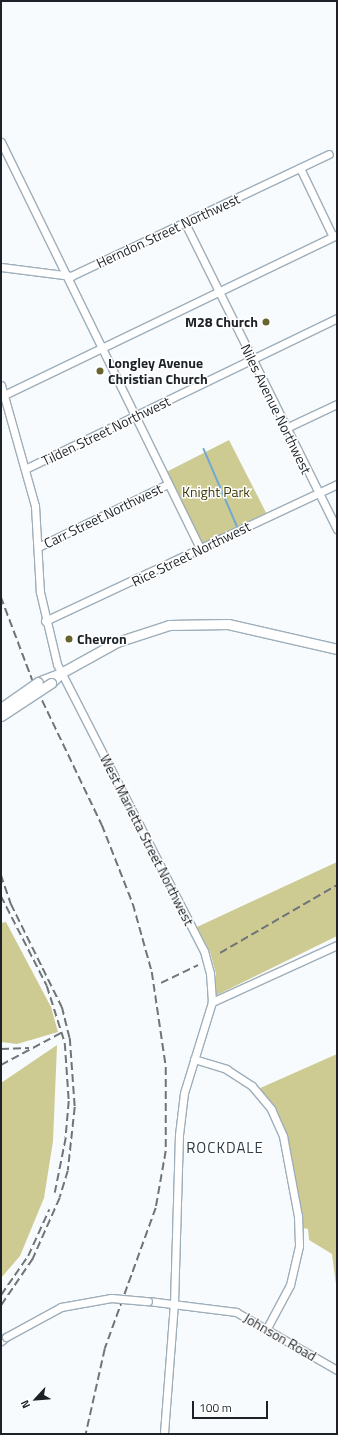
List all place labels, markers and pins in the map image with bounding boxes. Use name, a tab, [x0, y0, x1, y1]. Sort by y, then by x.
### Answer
place label: M28 Church	[185, 314, 258, 330]
marker: M28 Church	[261, 317, 271, 327]
place label: Longley Avenue Christian Church	[108, 355, 208, 388]
marker: Longley Avenue Christian Church	[95, 366, 105, 376]
place label: Chevron	[77, 631, 127, 647]
marker: Chevron	[64, 634, 74, 644]

